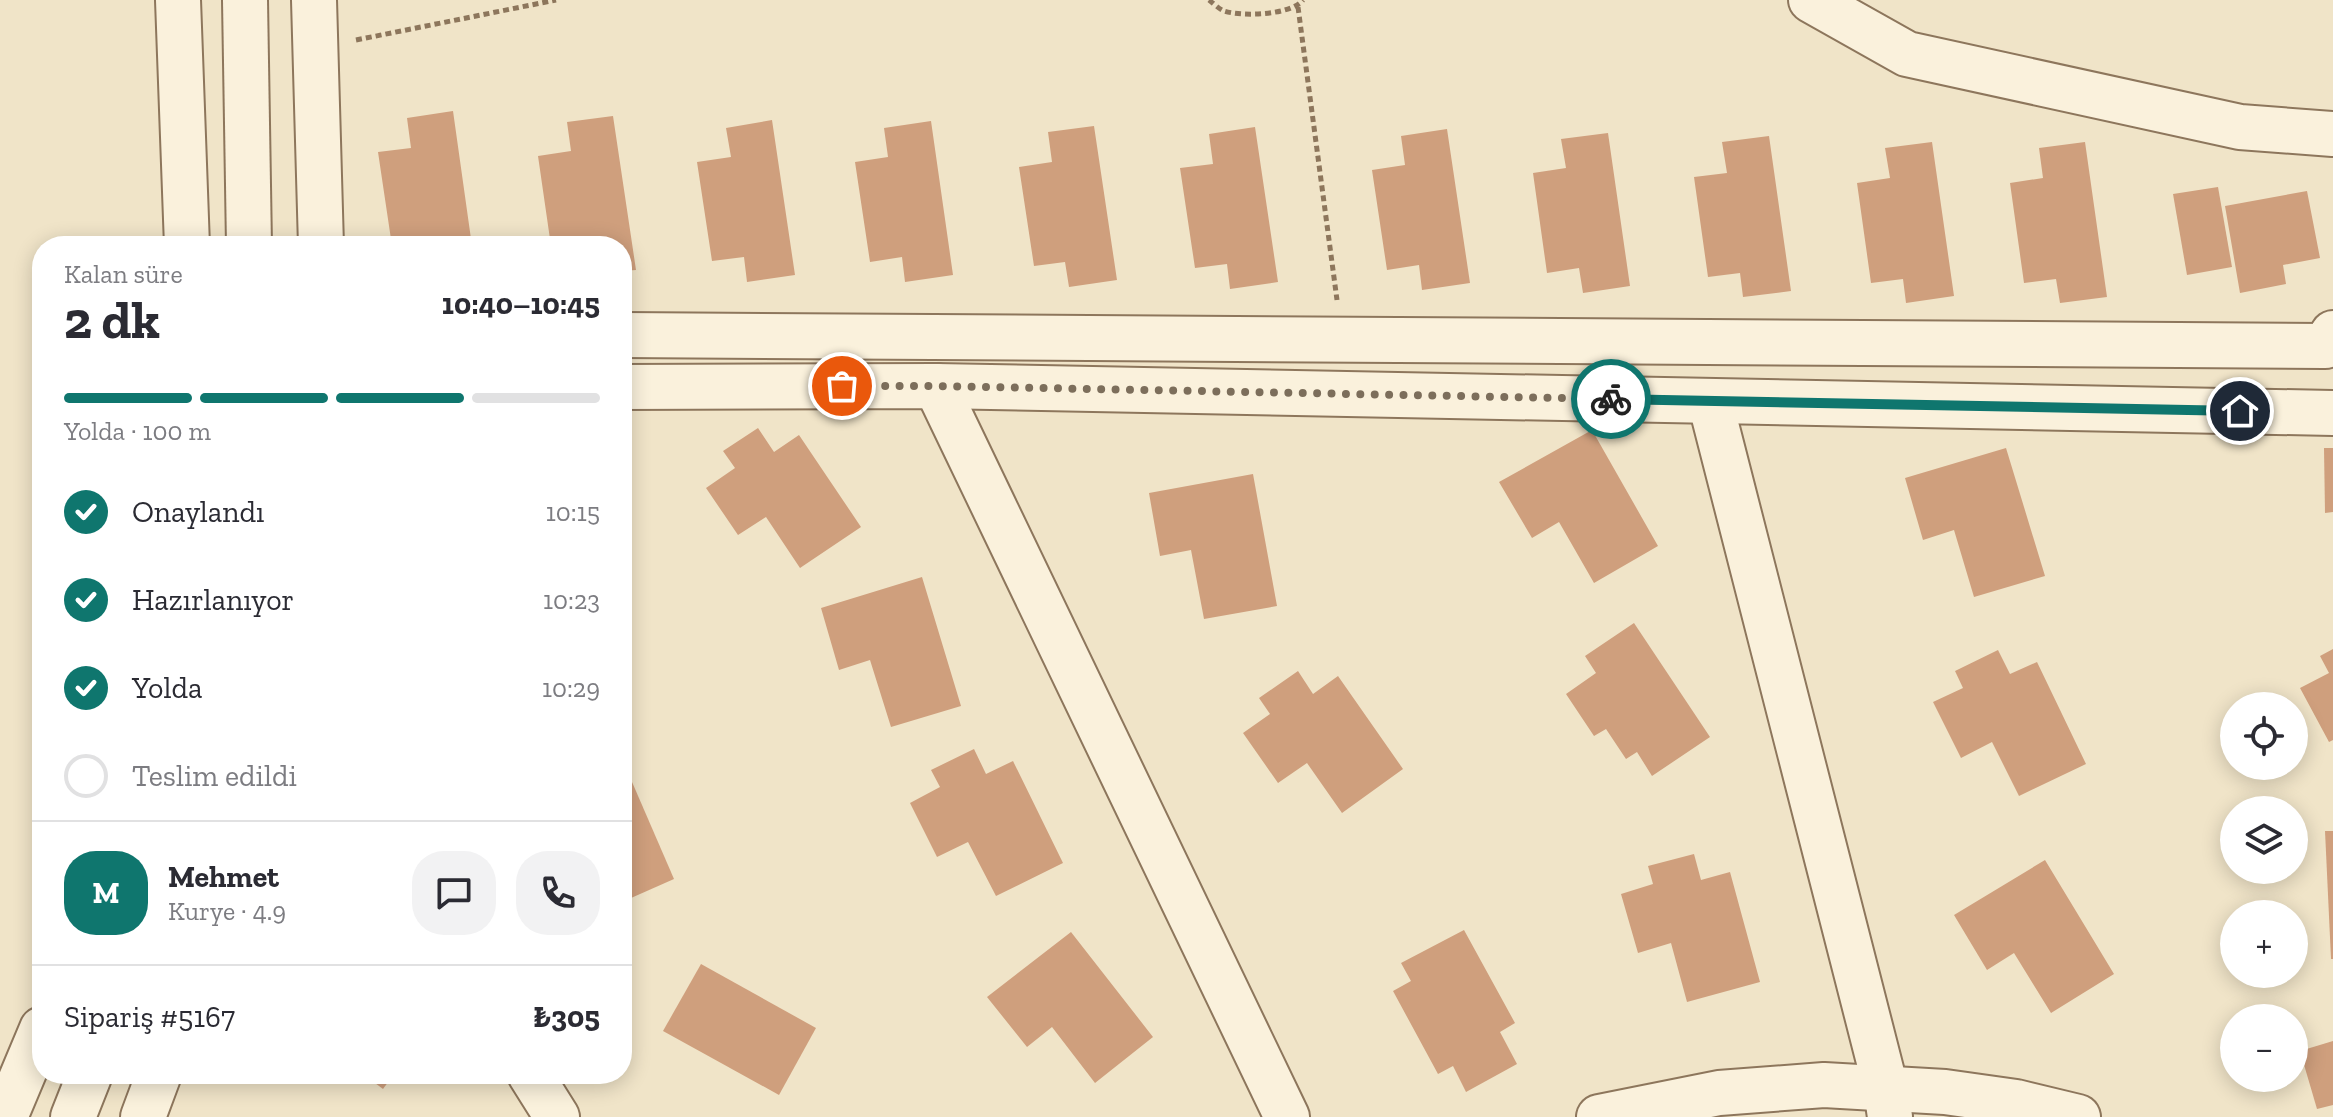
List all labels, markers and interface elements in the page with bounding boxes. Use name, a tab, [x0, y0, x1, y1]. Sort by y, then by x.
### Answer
text: Kalan süre	[64, 258, 183, 290]
text: 10:40–10:45	[442, 286, 600, 322]
text: 2 dk	[64, 289, 160, 351]
pin	[808, 352, 876, 420]
courier	[1571, 359, 1651, 439]
icon: bag	[820, 364, 864, 408]
icon: bike	[1589, 377, 1633, 421]
pin	[2206, 377, 2274, 445]
icon: home	[2218, 389, 2262, 433]
text: Yolda · 100 m	[64, 415, 211, 447]
icon: check	[64, 490, 108, 534]
text: Onaylandı	[132, 494, 264, 530]
text: 10:15	[546, 496, 600, 528]
icon: check	[64, 578, 108, 622]
text: Hazırlanıyor	[132, 582, 294, 618]
text: 10:23	[543, 584, 600, 616]
icon: check	[64, 666, 108, 710]
text: Yolda	[132, 670, 202, 706]
text: 10:29	[542, 672, 600, 704]
map controls	[2220, 692, 2308, 1092]
button: locate	[2220, 692, 2308, 780]
text: Teslim edildi	[132, 758, 297, 794]
button: layers	[2220, 796, 2308, 884]
button: chat	[412, 851, 496, 935]
button: phone	[516, 851, 600, 935]
text: Mehmet	[168, 859, 279, 895]
text: M	[93, 875, 120, 911]
text: Kurye · 4.9	[168, 895, 286, 927]
button: +	[2220, 900, 2308, 988]
text: Sipariş #5167	[64, 999, 235, 1035]
text: ₺305	[533, 999, 600, 1035]
button: −	[2220, 1004, 2308, 1092]

